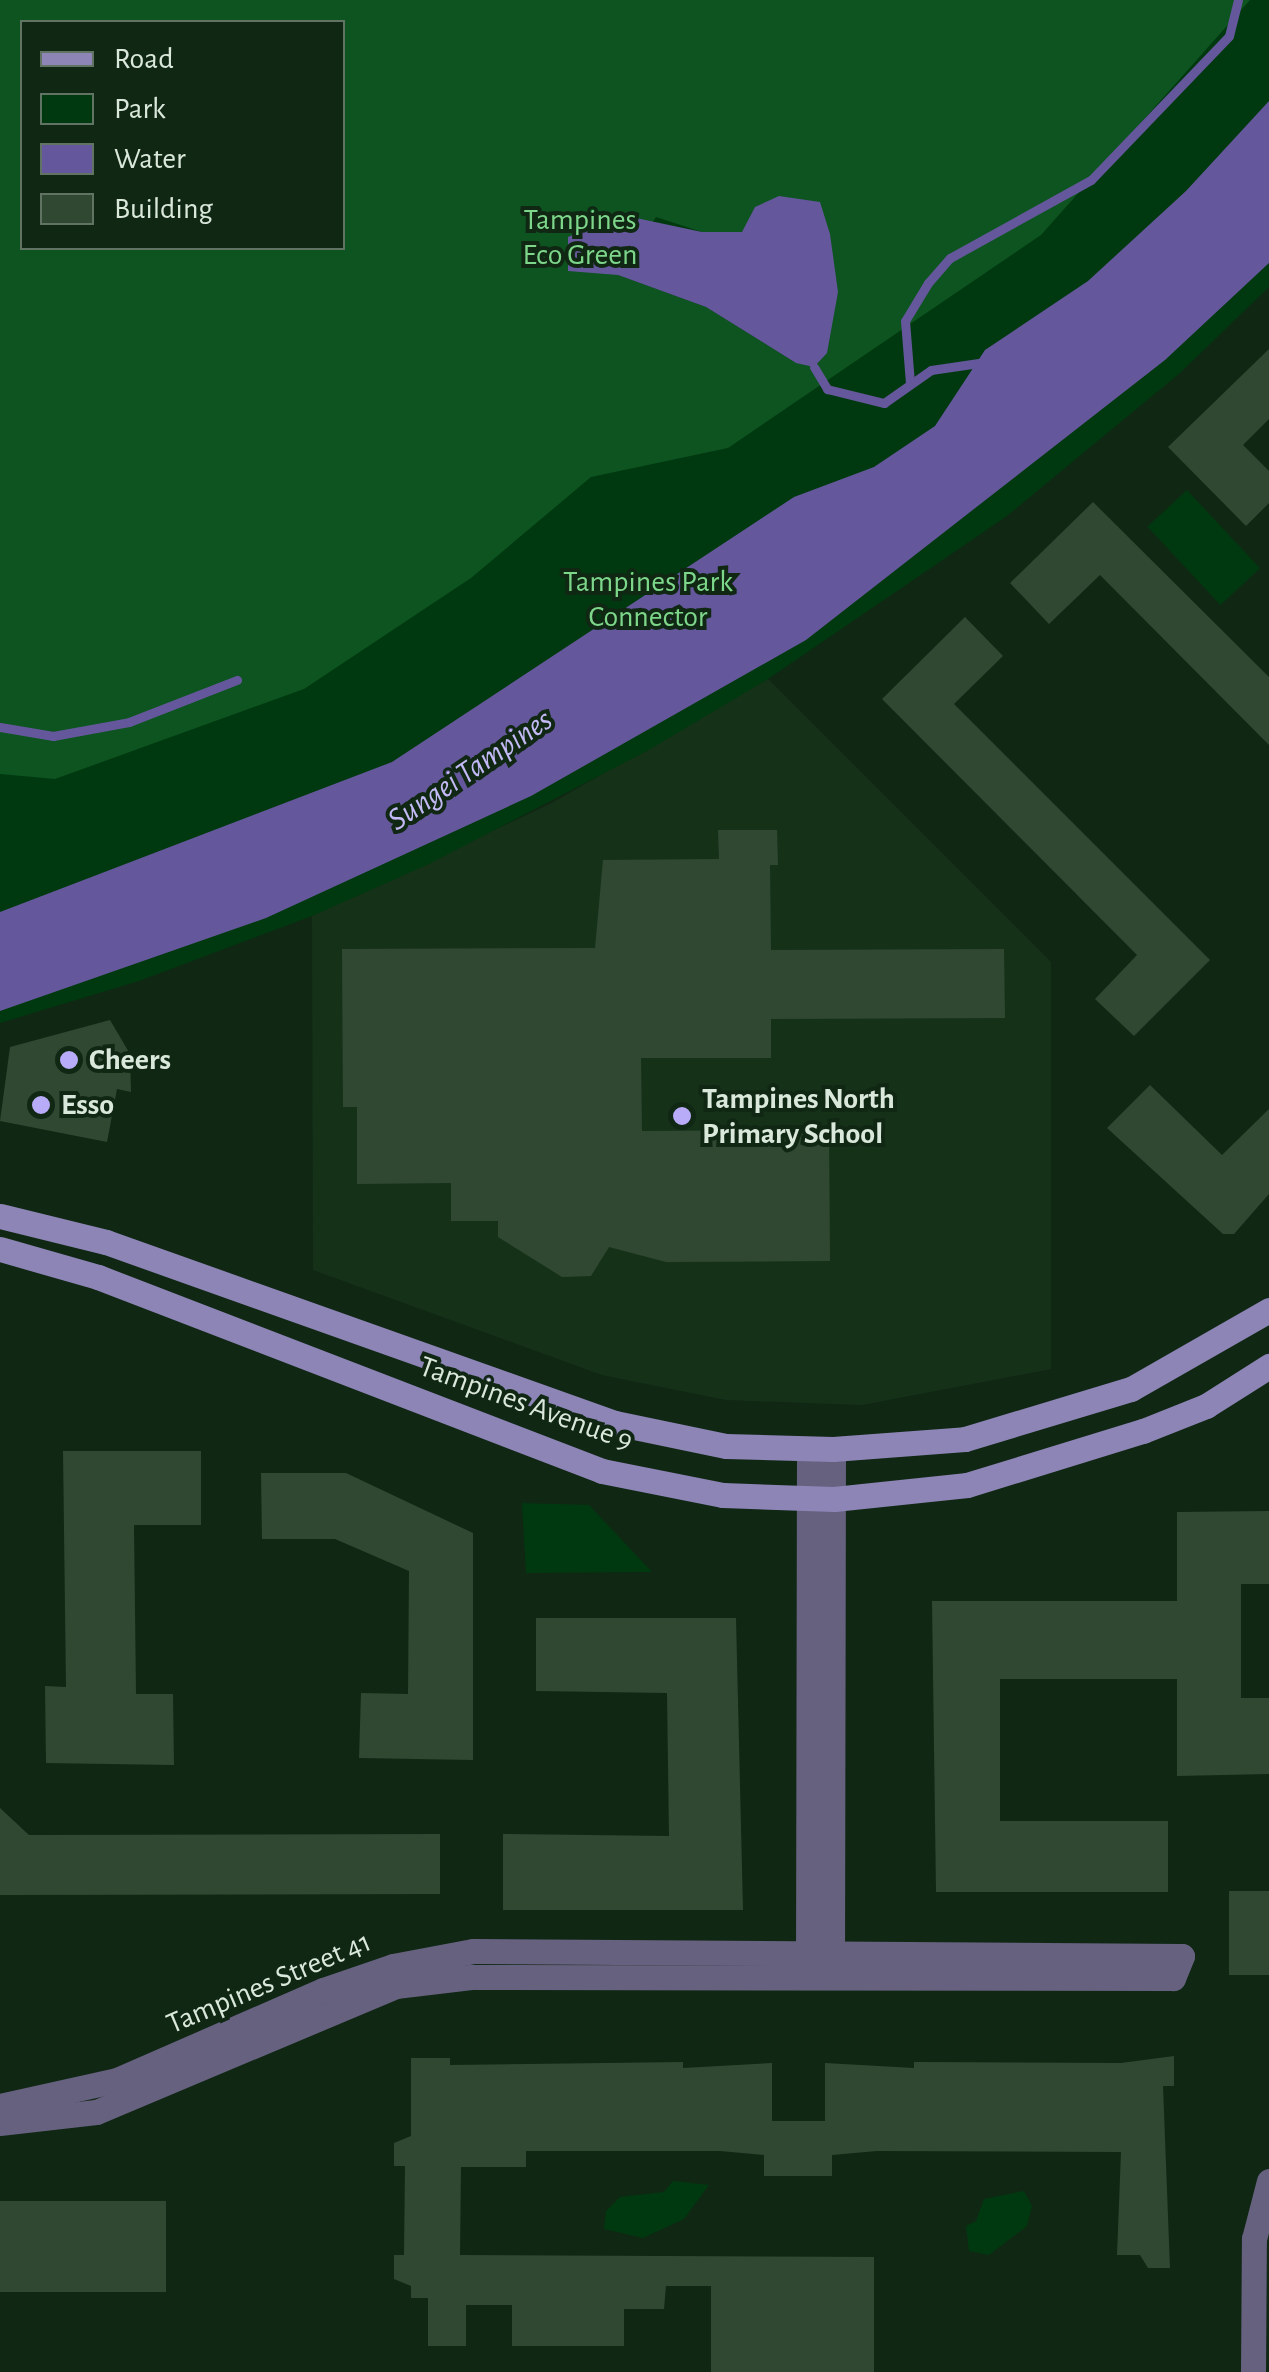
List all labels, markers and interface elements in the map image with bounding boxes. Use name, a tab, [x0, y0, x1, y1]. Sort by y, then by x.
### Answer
legend	[20, 20, 345, 250]
text: Road	[114, 44, 174, 74]
text: Park	[114, 94, 166, 124]
text: Water	[114, 144, 186, 174]
text: Building	[114, 194, 213, 224]
park label: Tampines Eco Green	[522, 202, 638, 272]
park label: Tampines Park Connector	[563, 564, 733, 634]
water label: Sungei Tampines	[380, 701, 560, 839]
place label: Cheers	[89, 1042, 171, 1078]
marker: Cheers	[58, 1049, 80, 1071]
place label: Tampines North Primary School	[702, 1081, 895, 1152]
place label: Esso	[61, 1087, 114, 1123]
marker: Esso	[30, 1094, 52, 1116]
marker: Tampines North Primary School	[671, 1105, 693, 1127]
street label: Tampines Avenue 9	[414, 1349, 638, 1459]
street label: Tampines Street 41	[161, 1924, 377, 2042]

